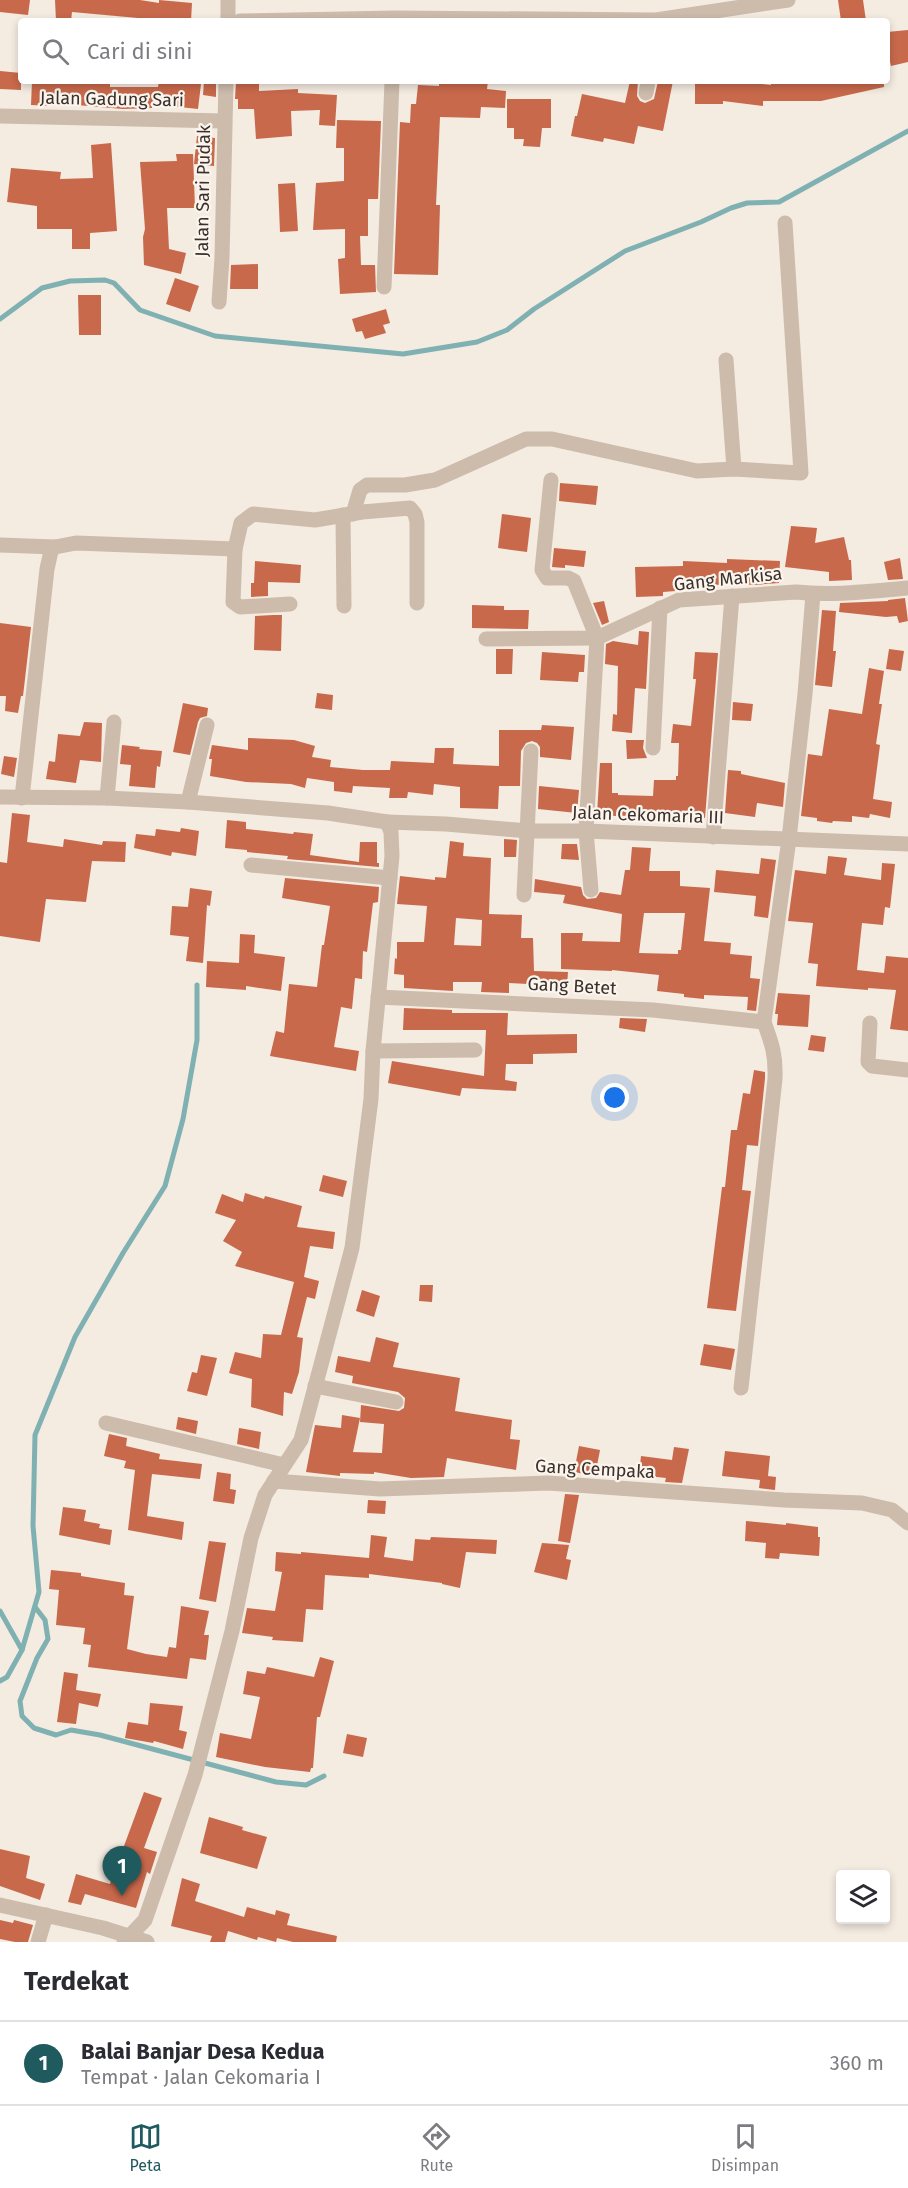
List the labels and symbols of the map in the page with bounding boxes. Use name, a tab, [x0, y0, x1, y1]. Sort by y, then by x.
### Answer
street label: Jalan Gadung Sari	[40, 87, 184, 111]
street label: Jalan Sari Pudak	[191, 124, 215, 257]
street label: Gang Markisa	[673, 562, 783, 596]
street label: Jalan Cekomaria III	[572, 801, 724, 829]
street label: Gang Betet	[527, 973, 618, 999]
your location	[600, 1083, 629, 1112]
street label: Gang Cempaka	[535, 1455, 655, 1483]
pin: 1	[102, 1846, 142, 1896]

